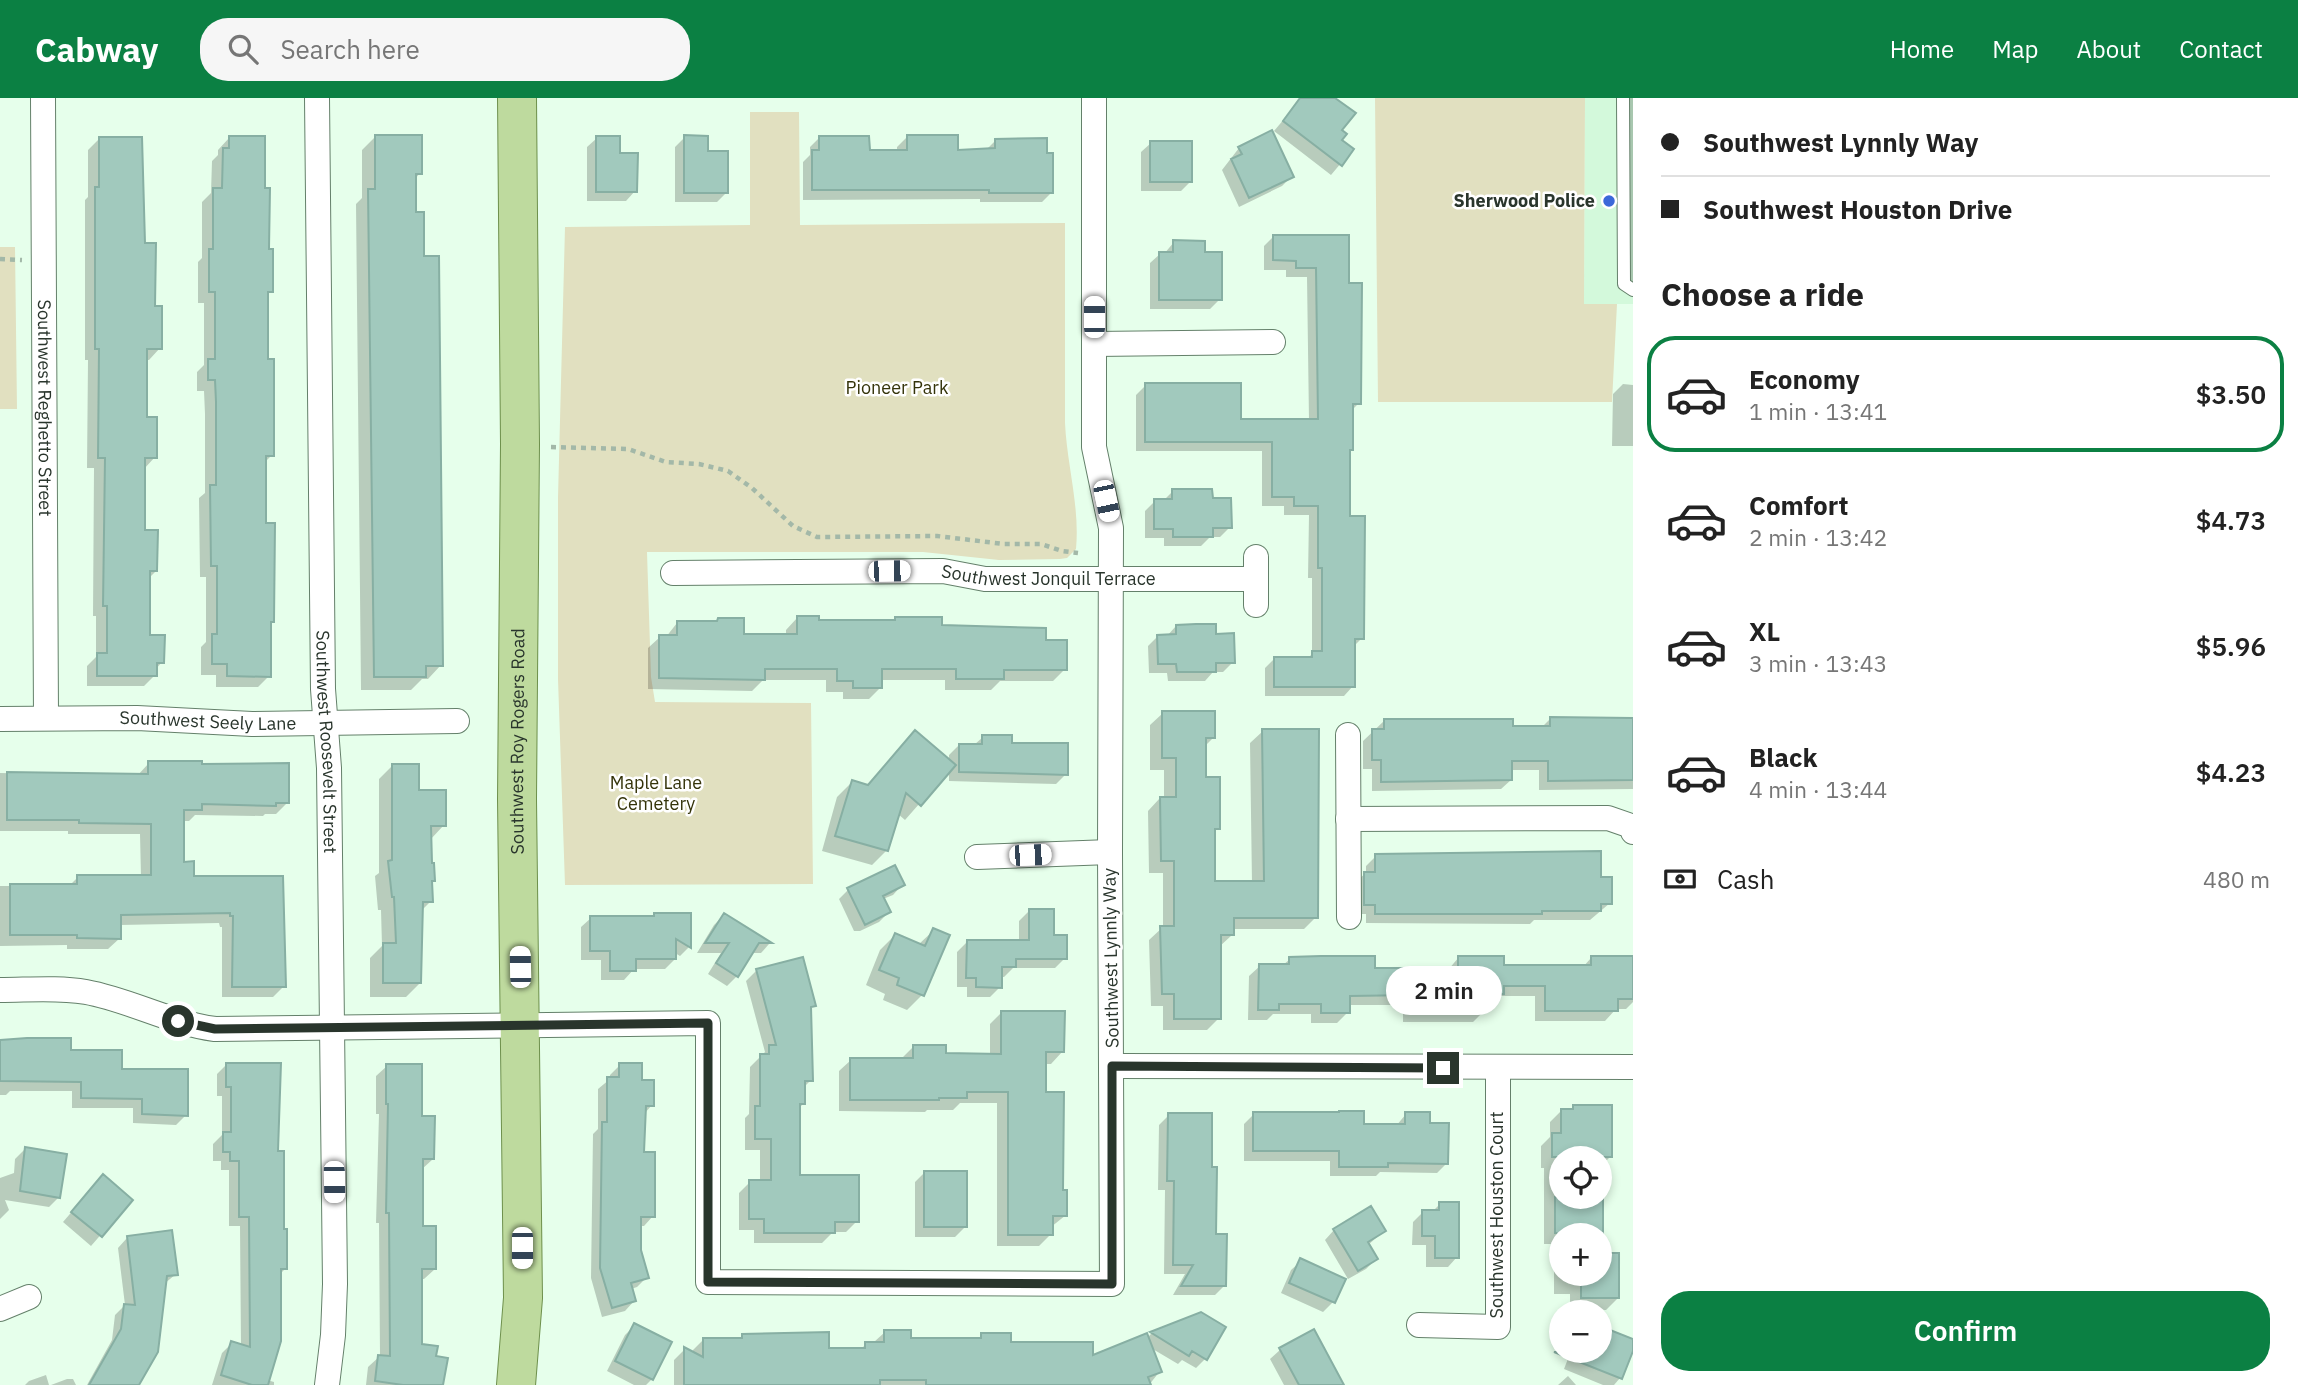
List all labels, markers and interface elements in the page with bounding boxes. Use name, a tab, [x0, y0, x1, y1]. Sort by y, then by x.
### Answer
search box	[200, 18, 690, 81]
text: Cabway	[35, 28, 158, 71]
icon: search	[224, 30, 262, 68]
text: Search here	[280, 32, 420, 66]
text: Home	[1890, 33, 1954, 65]
text: Map	[1992, 33, 2038, 65]
text: About	[2076, 33, 2141, 65]
text: Contact	[2179, 33, 2263, 65]
text: Southwest Lynnly Way	[1703, 125, 1978, 159]
place label: Sherwood Police	[1454, 189, 1595, 212]
text: Southwest Houston Drive	[1703, 192, 2012, 226]
marker: Sherwood Police	[1601, 193, 1617, 209]
text: Choose a ride	[1661, 273, 1864, 315]
car	[1084, 296, 1105, 338]
street label: Southwest Reghetto Street	[33, 299, 57, 517]
text: Economy	[1749, 362, 1860, 396]
icon: car	[1665, 363, 1728, 426]
park label: Pioneer Park	[846, 376, 949, 399]
text: $3.50	[2196, 377, 2266, 411]
text: 1 min · 13:41	[1749, 396, 1887, 426]
car	[1092, 478, 1121, 524]
text: Comfort	[1749, 488, 1848, 522]
icon: car	[1665, 489, 1728, 552]
text: $4.73	[2196, 503, 2266, 537]
text: 2 min · 13:42	[1749, 522, 1887, 552]
street label: Southwest Jonquil Terrace	[940, 559, 1156, 590]
car	[868, 560, 911, 582]
text: XL	[1749, 614, 1780, 648]
icon: car	[1665, 615, 1728, 678]
street label: Southwest Roy Rogers Road	[505, 628, 529, 855]
text: $5.96	[2196, 629, 2266, 663]
street label: Southwest Roosevelt Street	[311, 630, 342, 854]
text: 3 min · 13:43	[1749, 648, 1887, 678]
street label: Southwest Seely Lane	[119, 706, 297, 735]
text: Black	[1749, 740, 1817, 774]
icon: car	[1665, 741, 1728, 804]
text: $4.23	[2196, 755, 2266, 789]
park label: Maple Lane Cemetery	[610, 771, 702, 815]
text: 4 min · 13:44	[1749, 774, 1887, 804]
car	[1009, 844, 1052, 866]
icon: cash	[1661, 860, 1699, 898]
text: Cash	[1717, 862, 1774, 896]
text: 480 m	[2203, 864, 2270, 894]
street label: Southwest Lynnly Way	[1097, 868, 1124, 1048]
car	[510, 946, 531, 988]
callout: 2 min	[1385, 967, 1501, 1016]
text: 2 min	[1414, 975, 1474, 1005]
route start	[162, 1005, 194, 1037]
route end	[1427, 1052, 1459, 1084]
street label: Southwest Houston Court	[1485, 1112, 1508, 1318]
map controls	[1549, 1146, 1612, 1363]
button: locate	[1549, 1146, 1612, 1209]
car	[324, 1161, 345, 1203]
button: +	[1549, 1223, 1612, 1286]
car	[512, 1227, 533, 1269]
button: Confirm	[1661, 1291, 2270, 1371]
button: −	[1549, 1300, 1612, 1363]

